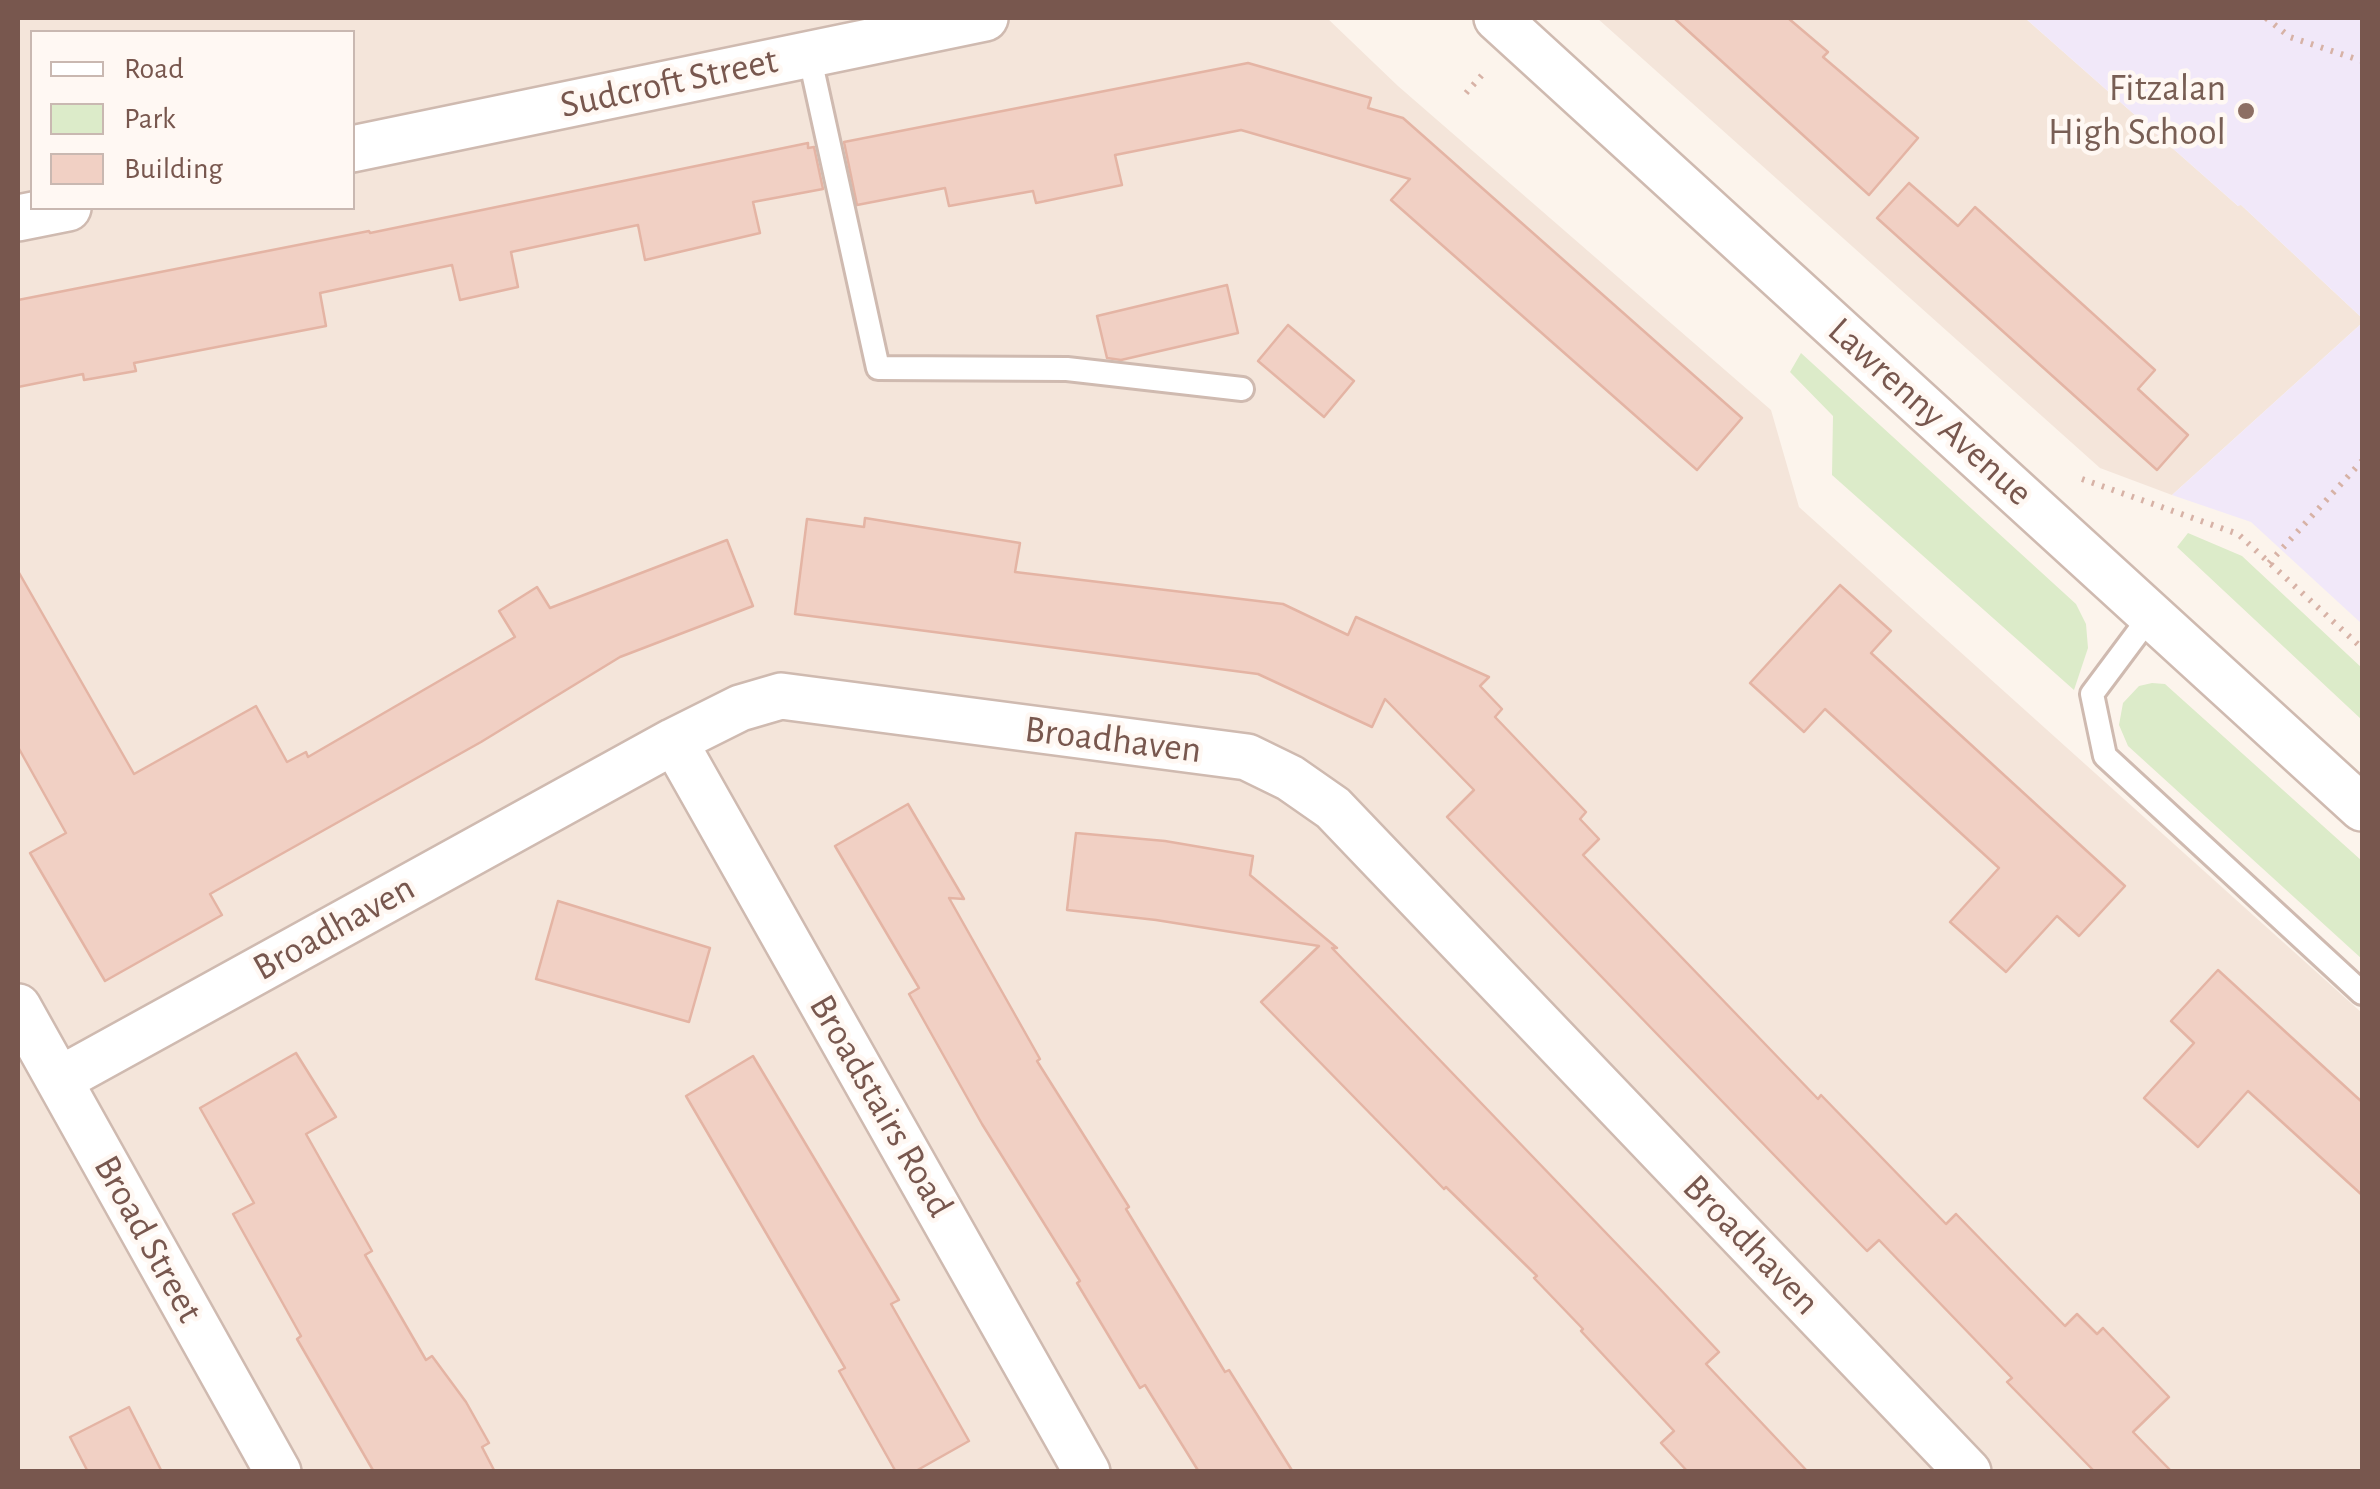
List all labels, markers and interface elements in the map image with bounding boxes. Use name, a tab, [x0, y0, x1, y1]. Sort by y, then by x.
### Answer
legend	[30, 30, 355, 210]
street label: Sudcroft Street	[556, 38, 782, 128]
text: Road	[124, 54, 184, 84]
place label: Fitzalan High School	[2048, 66, 2226, 156]
marker: Fitzalan High School	[2235, 100, 2257, 122]
text: Park	[124, 104, 176, 134]
text: Building	[124, 154, 223, 184]
street label: Lawrenny Avenue	[1818, 308, 2042, 516]
street label: Broadhaven	[1022, 707, 1204, 773]
street label: Broadhaven	[245, 865, 423, 991]
street label: Broadstairs Road	[799, 987, 963, 1225]
street label: Broad Street	[83, 1148, 213, 1330]
street label: Broadhaven	[1673, 1165, 1829, 1325]

